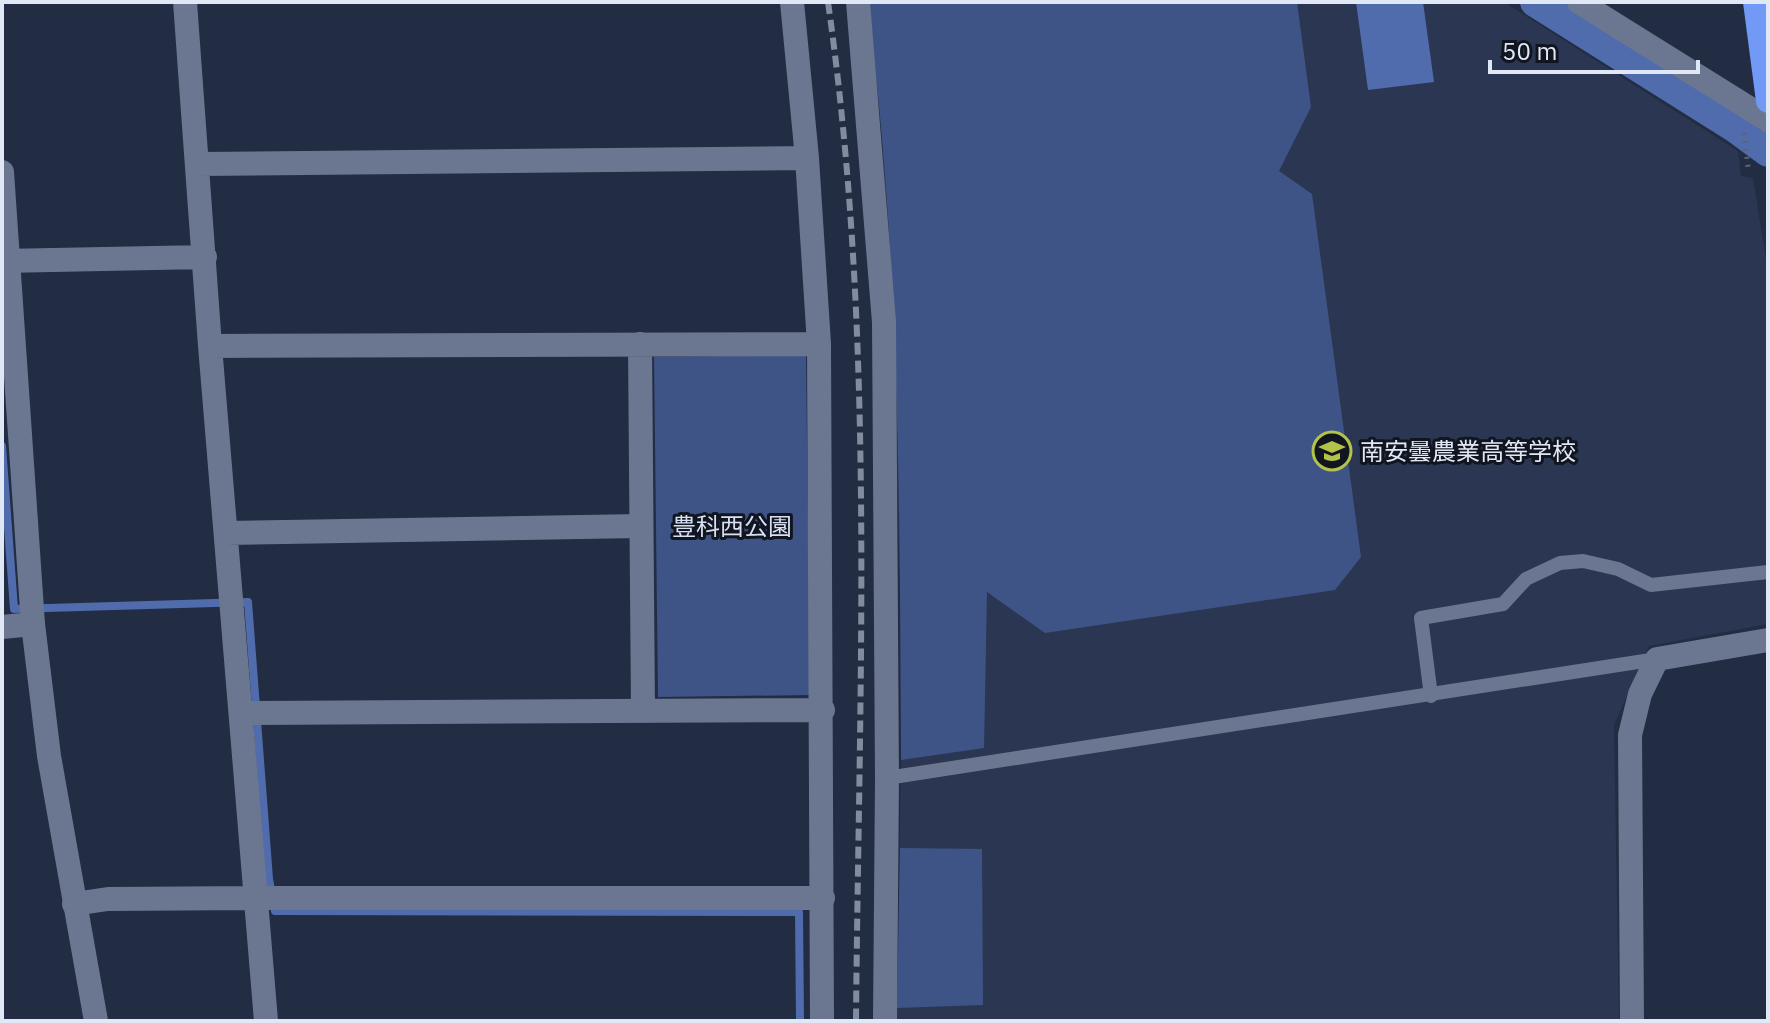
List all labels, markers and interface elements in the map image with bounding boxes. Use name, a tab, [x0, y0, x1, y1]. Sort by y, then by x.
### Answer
scale bar	[1490, 24, 1698, 74]
text: 50 m	[1502, 35, 1557, 67]
school or university icon: 南安曇農業高等学校	[1311, 430, 1353, 472]
place label: 南安曇農業高等学校	[1360, 435, 1576, 467]
park label: 豊科西公園	[672, 510, 792, 542]

